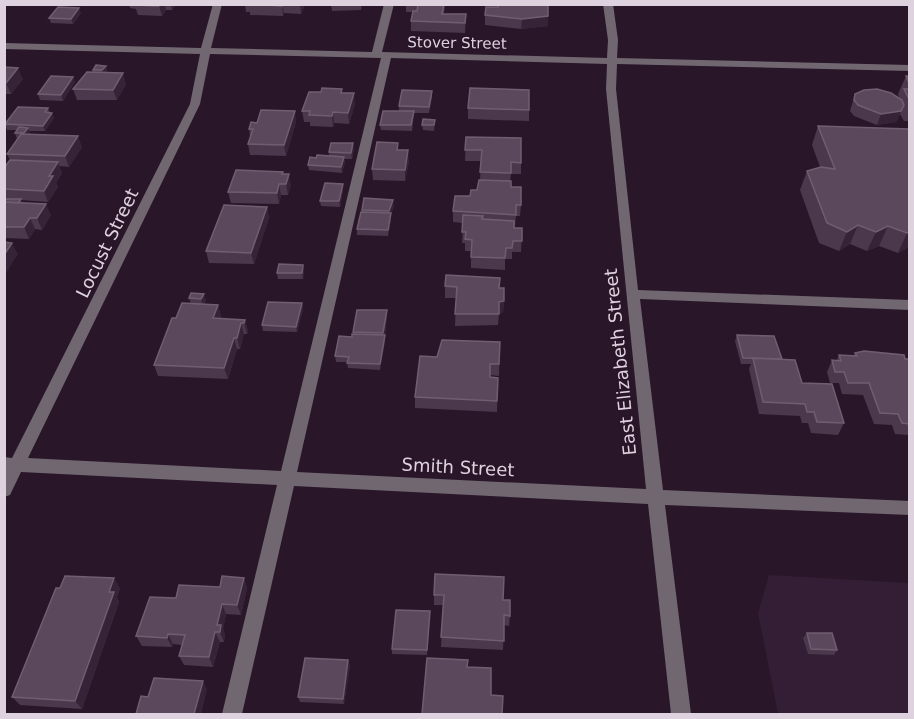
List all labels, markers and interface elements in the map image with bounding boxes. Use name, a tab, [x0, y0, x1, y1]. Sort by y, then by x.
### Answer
street label: Stover Street	[407, 33, 507, 53]
street label: Locust Street	[72, 185, 142, 301]
street label: East Elizabeth Street	[600, 268, 640, 456]
street label: Smith Street	[401, 454, 515, 480]

